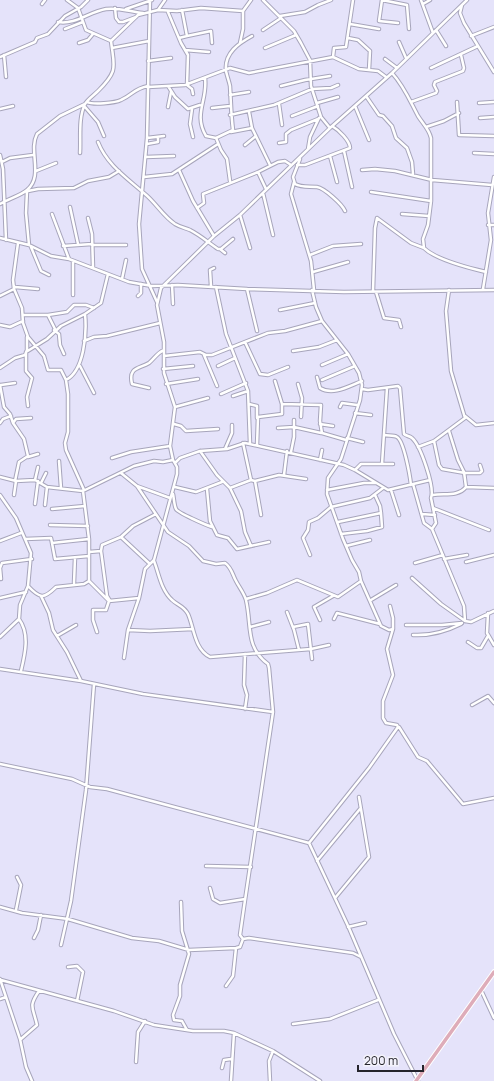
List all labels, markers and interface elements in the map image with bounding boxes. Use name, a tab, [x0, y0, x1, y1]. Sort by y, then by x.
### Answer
scale bar	[358, 1047, 423, 1073]
text: 200 m	[364, 1052, 398, 1069]

